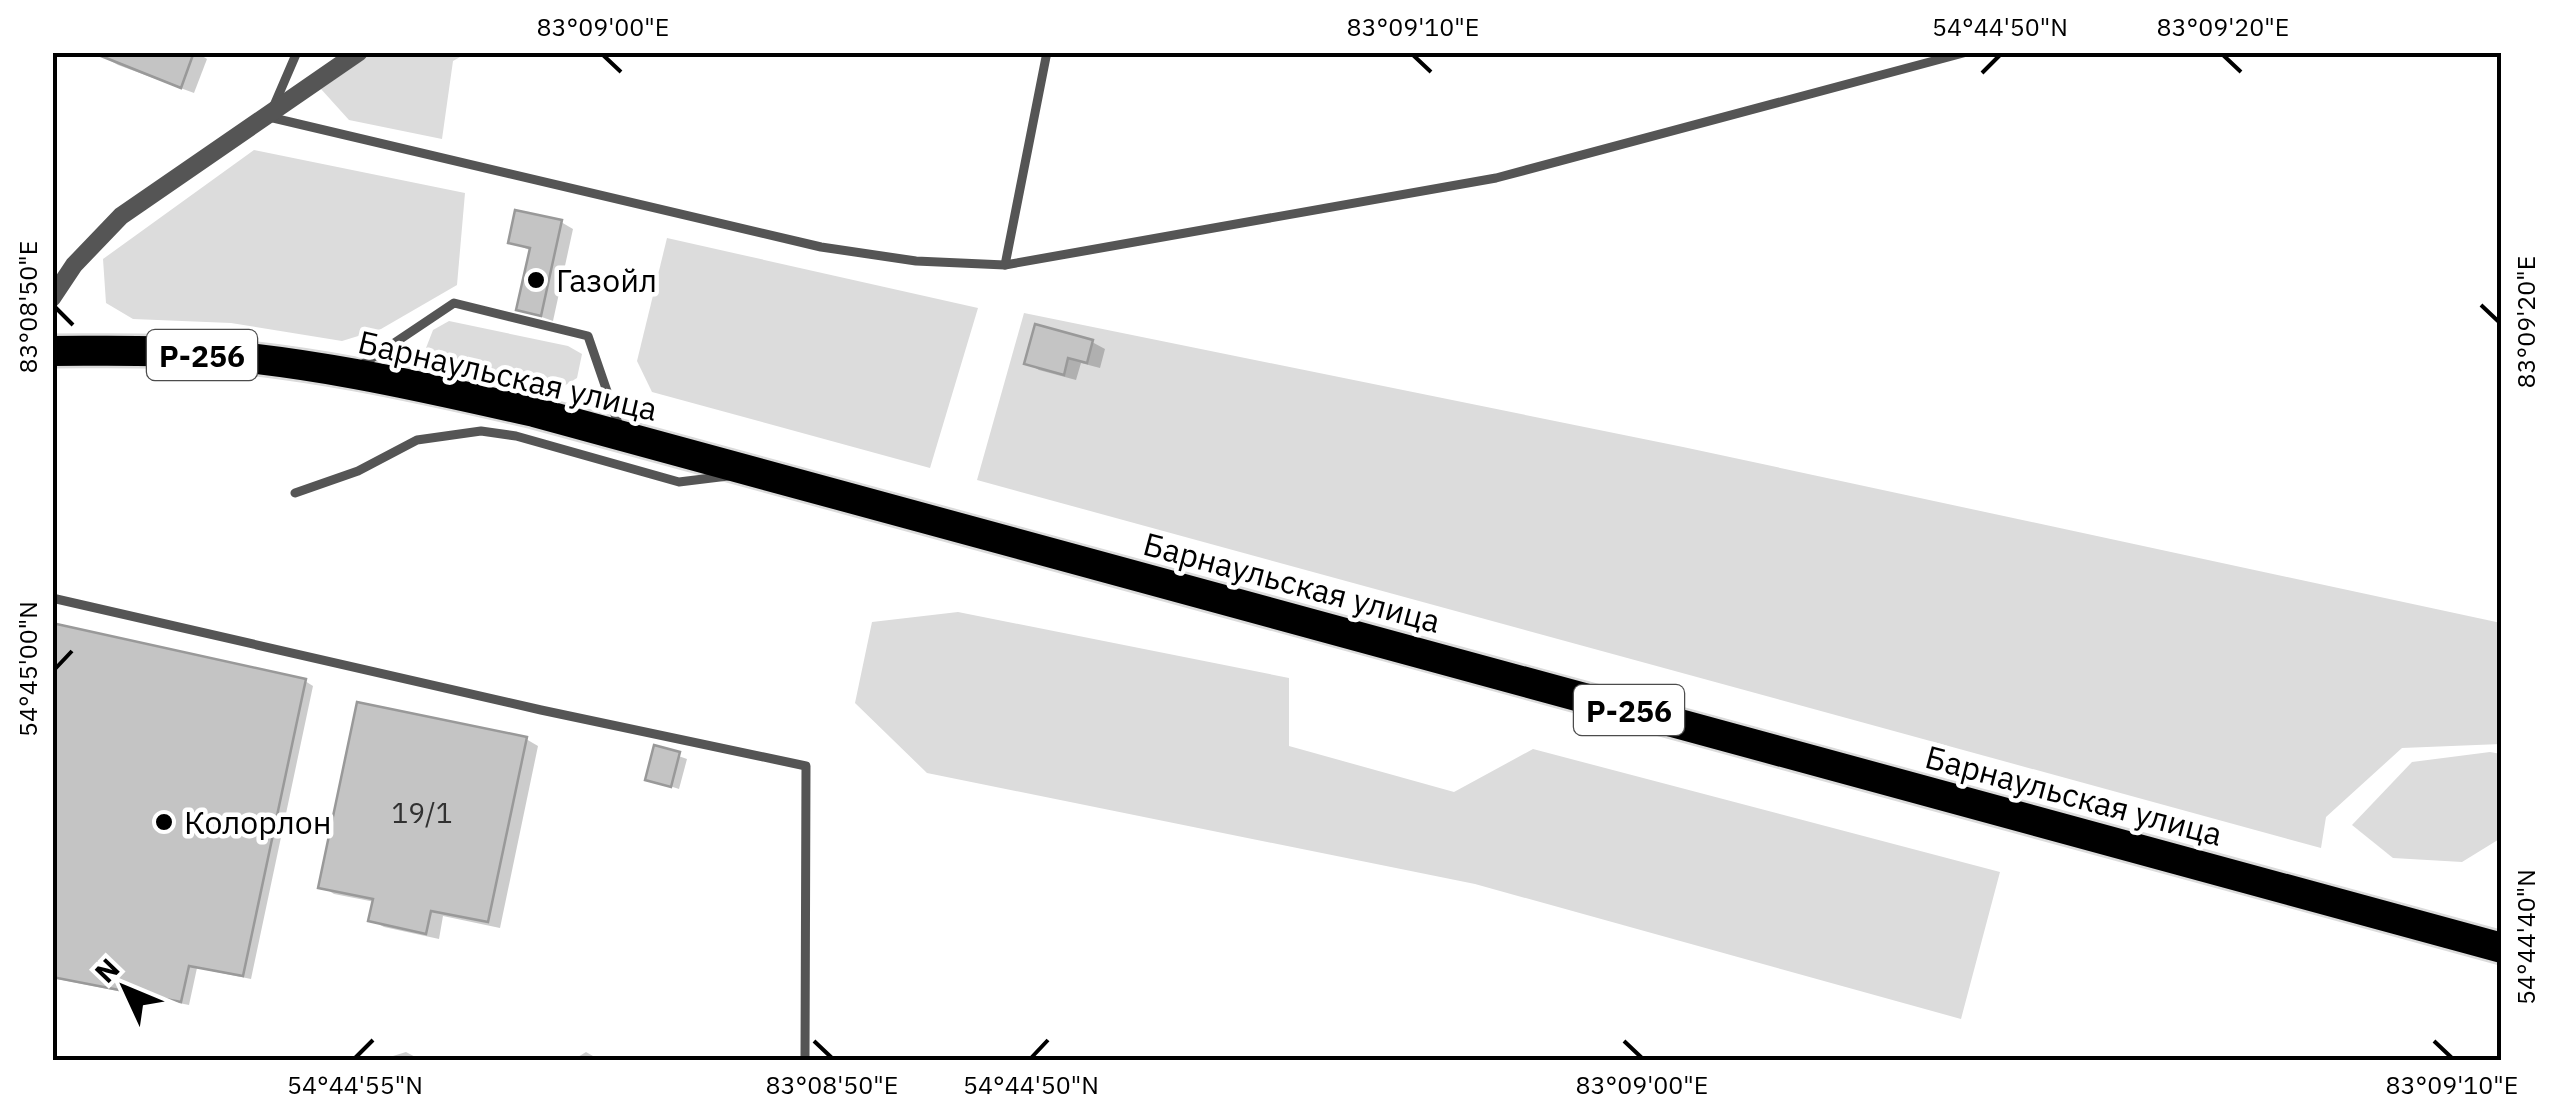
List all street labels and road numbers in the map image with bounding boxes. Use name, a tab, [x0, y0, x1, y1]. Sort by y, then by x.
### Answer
street label: Барнаульская улица	[354, 320, 662, 430]
road number: Р-256	[147, 330, 257, 380]
street label: Барнаульская улица	[1139, 522, 1445, 642]
road number: Р-256	[1574, 685, 1684, 735]
street label: Барнаульская улица	[1921, 735, 2227, 855]

